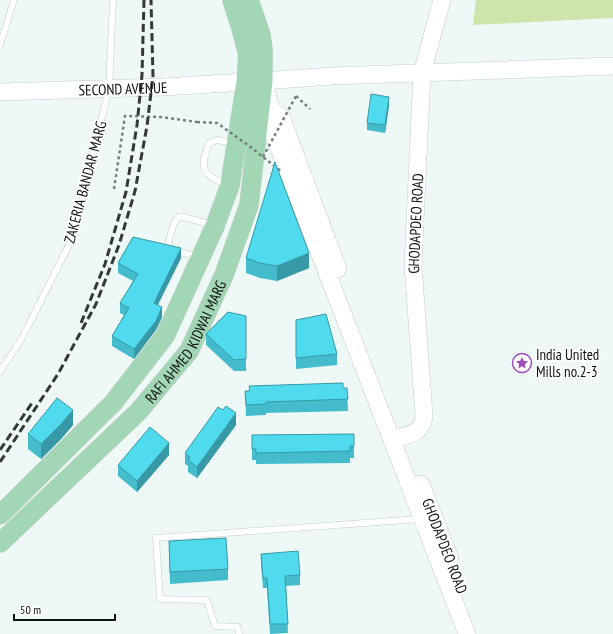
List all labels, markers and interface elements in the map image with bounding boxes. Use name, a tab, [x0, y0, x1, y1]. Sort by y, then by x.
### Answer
street label: SECOND AVENUE	[78, 77, 168, 99]
street label: ZAKERIA BANDAR MARG	[60, 119, 110, 245]
street label: GHODAPDEO ROAD	[403, 173, 427, 274]
street label: RAFI AHMED KIDWAI MARG	[140, 277, 230, 407]
place label: India United Mills no.2-3	[536, 345, 599, 381]
place icon: India United Mills no.2-3	[511, 352, 533, 374]
street label: GHODAPDEO ROAD	[418, 496, 472, 596]
scale bar	[14, 596, 115, 622]
text: 50 m	[20, 602, 41, 617]

